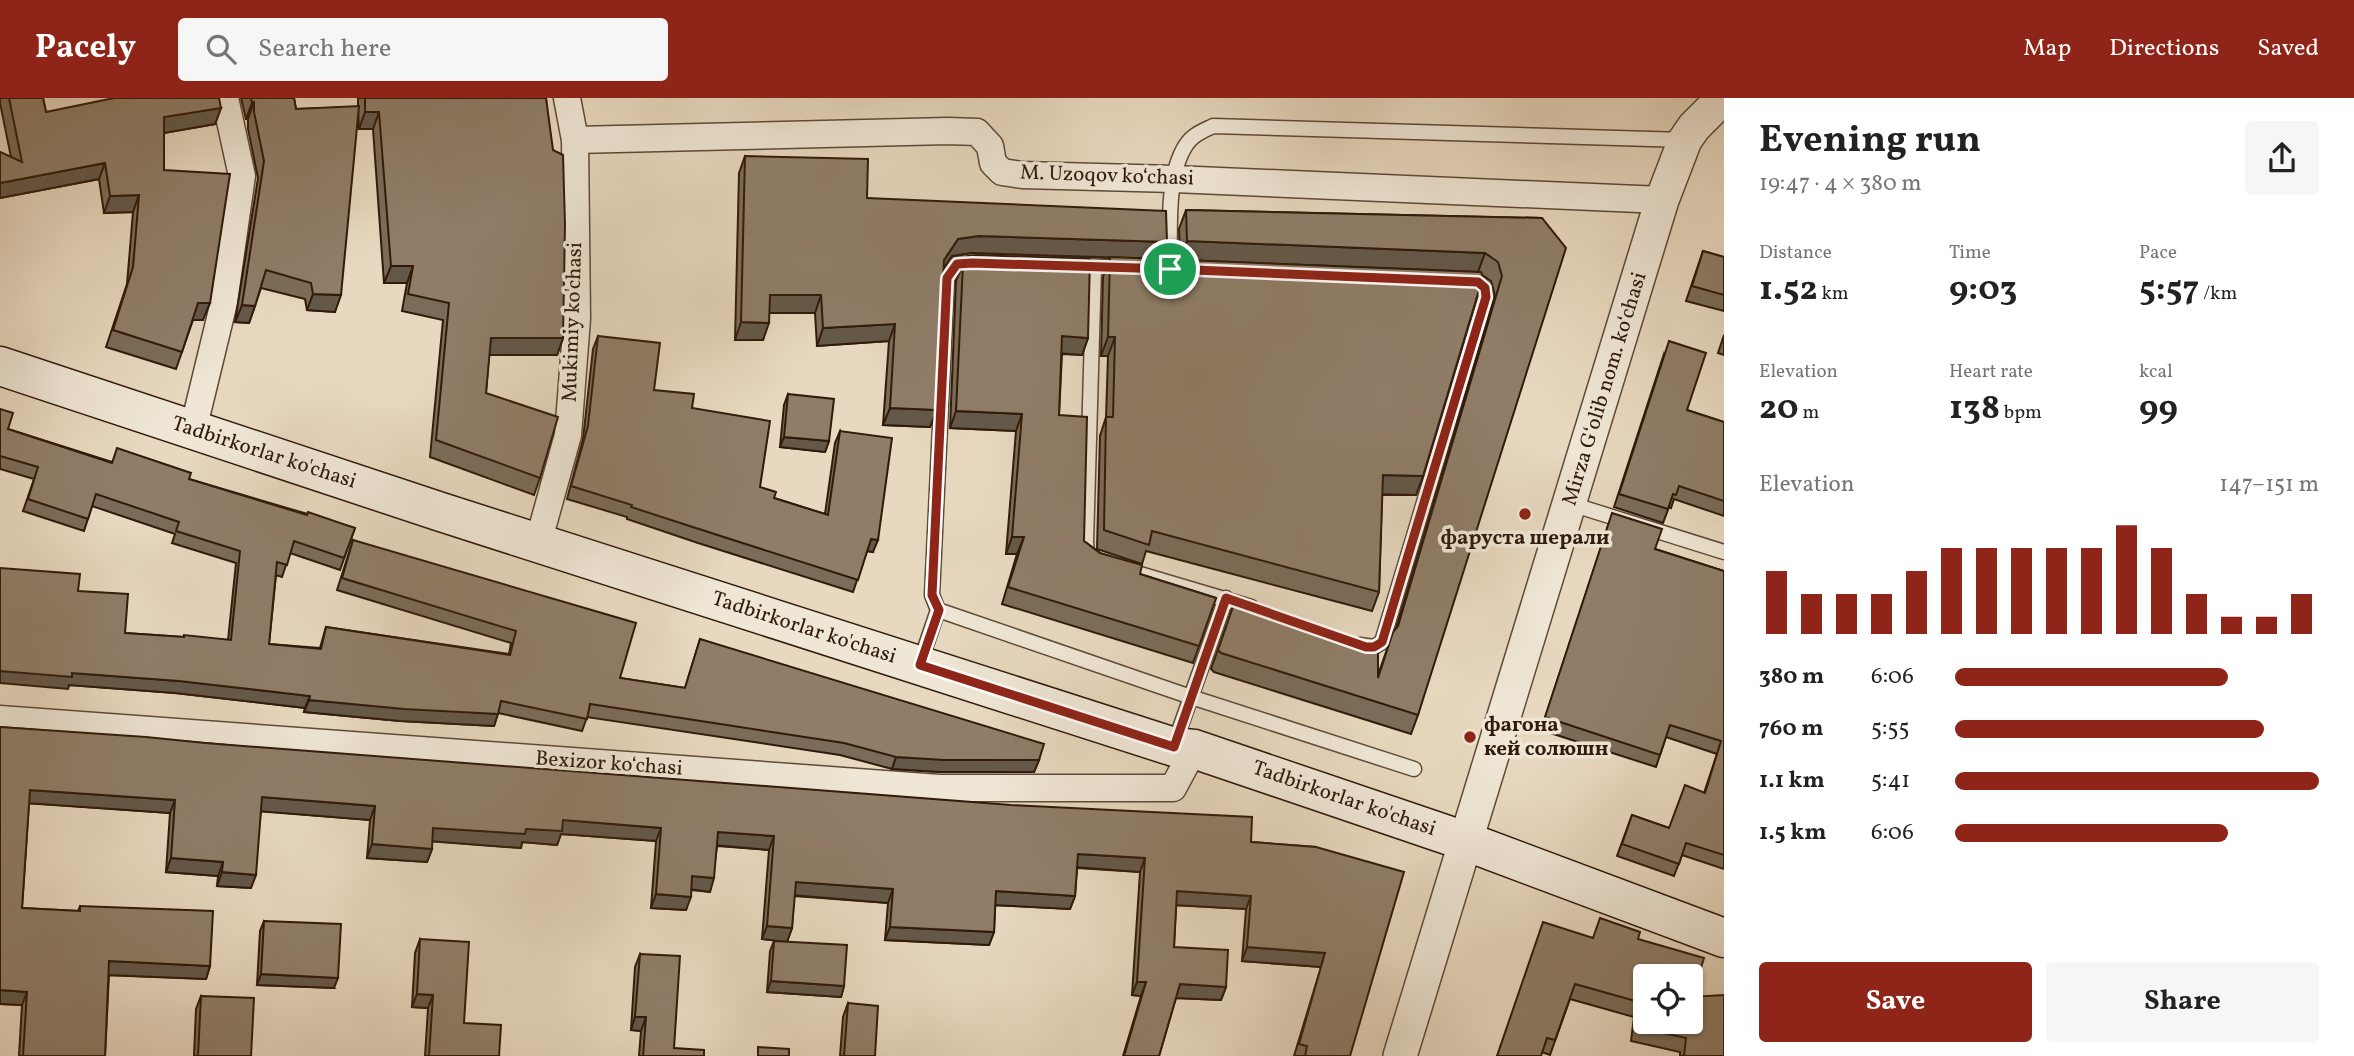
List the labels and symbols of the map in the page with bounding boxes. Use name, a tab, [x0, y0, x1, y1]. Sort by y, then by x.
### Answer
street label: M. Uzoqov koʻchasi	[1019, 158, 1195, 194]
pin	[1140, 239, 1200, 299]
street label: Mukimiy ko'chasi	[556, 241, 590, 403]
street label: Mirza G‘olib nom. ko‘chasi	[1556, 269, 1654, 509]
street label: Tadbirkorlar ko'chasi	[168, 409, 360, 497]
marker: фаруста шерали	[1517, 506, 1533, 522]
place label: фаруста шерали	[1440, 524, 1610, 553]
street label: Tadbirkorlar ko'chasi	[708, 584, 900, 672]
place label: фагона кей солюшн	[1484, 711, 1608, 764]
marker: фагона кей солюшн	[1462, 729, 1478, 745]
street label: Bexizor koʻchasi	[534, 744, 684, 784]
street label: Tadbirkorlar ko'chasi	[1248, 754, 1440, 844]

